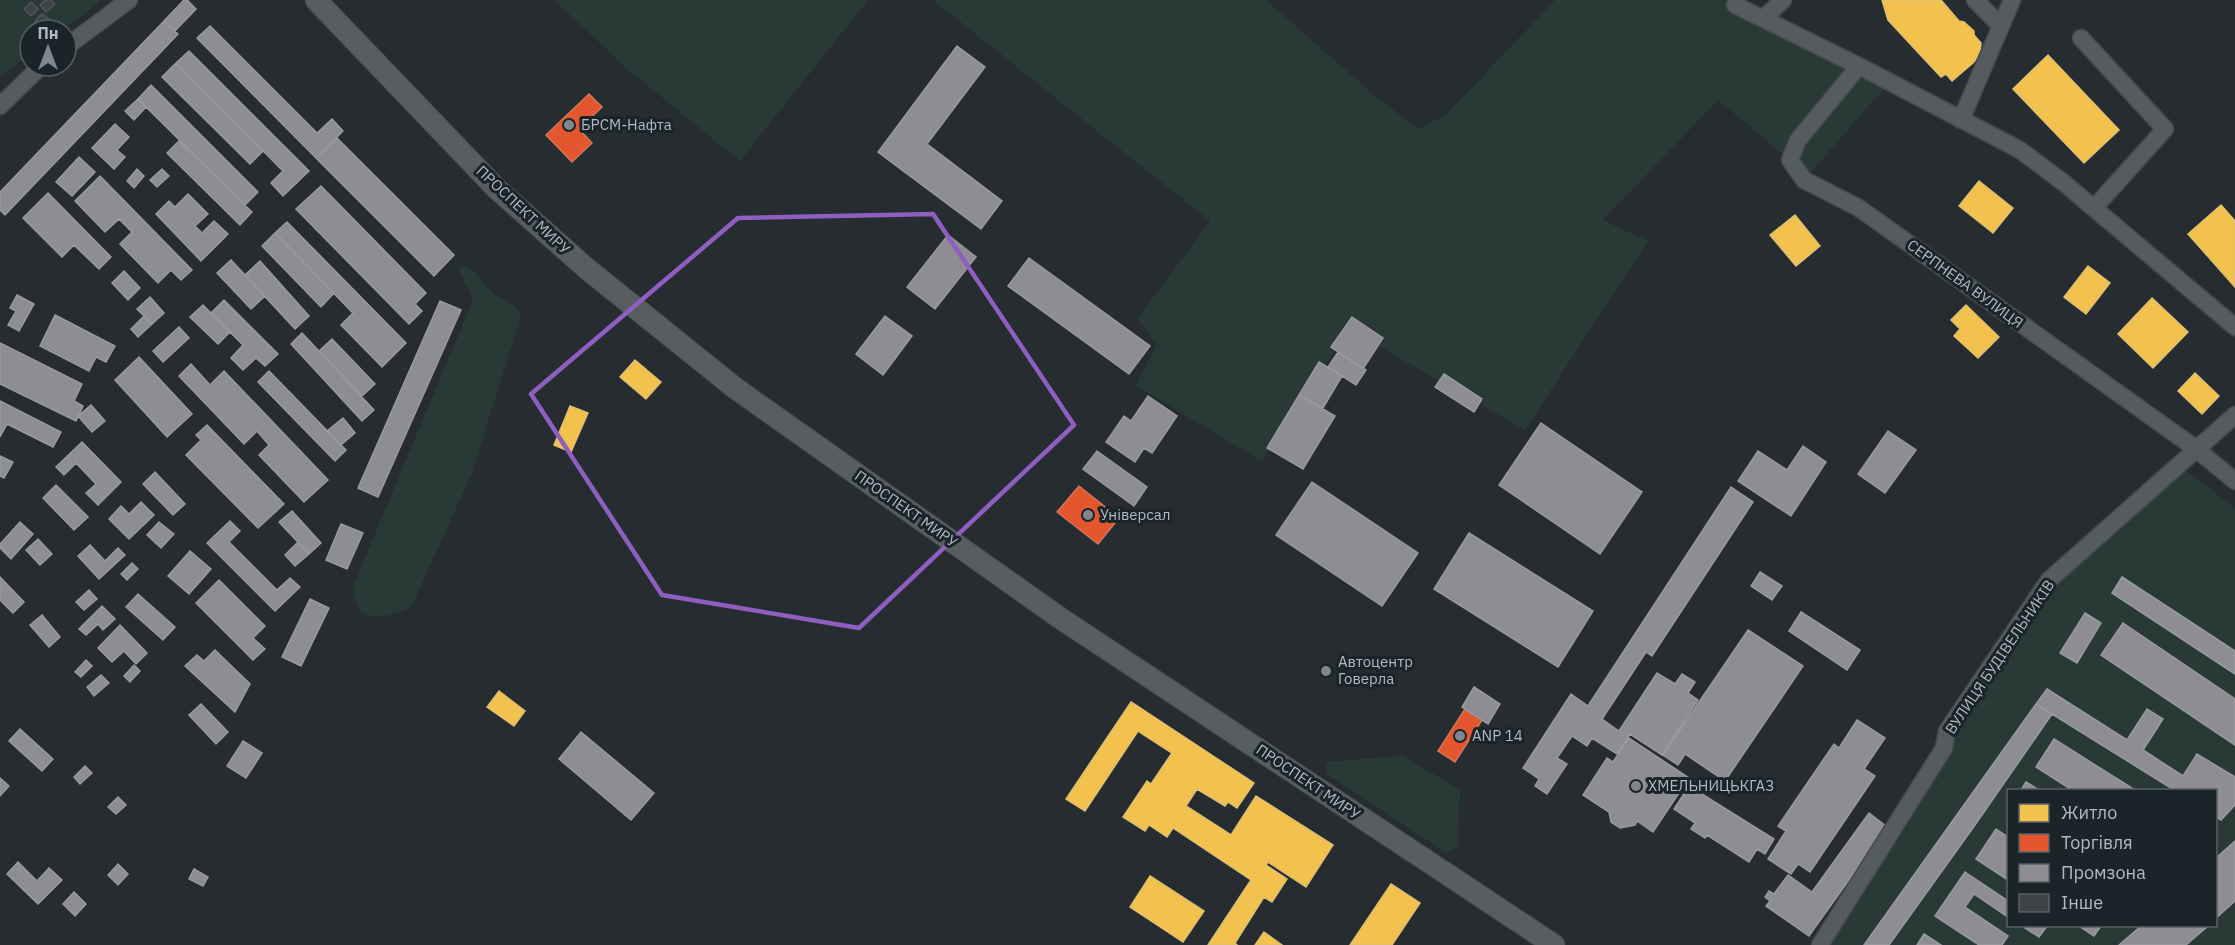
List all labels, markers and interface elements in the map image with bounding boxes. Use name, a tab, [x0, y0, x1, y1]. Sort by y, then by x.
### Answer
north arrow	[18, 18, 78, 78]
text: Пн	[37, 23, 59, 43]
place label: БРСМ-Нафта	[581, 115, 672, 134]
marker: БРСМ-Нафта	[562, 118, 576, 132]
street label: ПРОСПЕКТ МИРУ	[472, 161, 574, 258]
street label: СЕРПНЕВА ВУЛИЦЯ	[1904, 235, 2027, 332]
street label: ПРОСПЕКТ МИРУ	[851, 466, 962, 551]
place label: Універсал	[1100, 505, 1170, 524]
marker: Універсал	[1081, 508, 1095, 522]
street label: ВУЛИЦЯ БУДІВЕЛЬНИКІВ	[1941, 576, 2058, 738]
place label: Автоцентр Говерла	[1338, 652, 1413, 688]
marker: Автоцентр Говерла	[1319, 664, 1333, 678]
place label: ANP 14	[1472, 726, 1523, 745]
marker: ANP 14	[1453, 729, 1467, 743]
street label: ПРОСПЕКТ МИРУ	[1253, 740, 1364, 823]
place label: ХМЕЛЬНИЦЬКГАЗ	[1648, 776, 1774, 795]
marker: ХМЕЛЬНИЦЬКГАЗ	[1629, 779, 1643, 793]
legend	[2007, 789, 2217, 927]
text: Житло	[2061, 801, 2117, 824]
text: Торгівля	[2061, 831, 2133, 854]
text: Промзона	[2061, 861, 2146, 884]
text: Інше	[2061, 891, 2103, 914]

